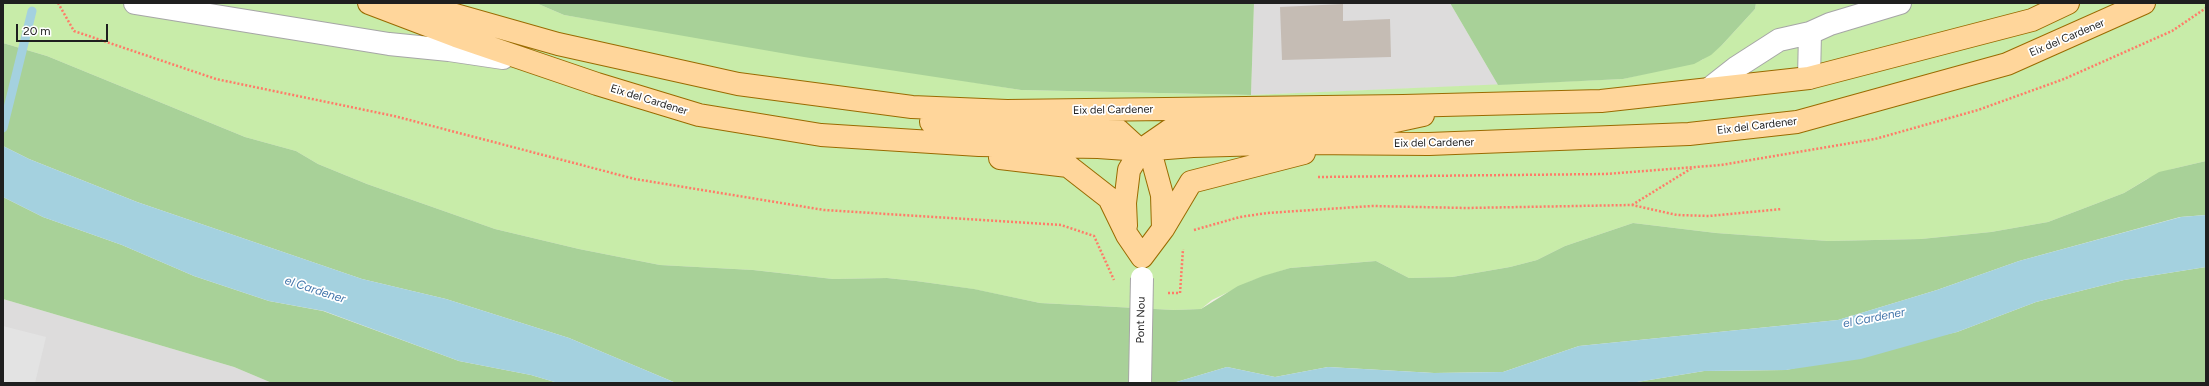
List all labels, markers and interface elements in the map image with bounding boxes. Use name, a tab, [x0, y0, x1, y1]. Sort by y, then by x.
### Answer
scale bar	[18, 16, 110, 42]
street label: Eix del Cardener	[2028, 16, 2106, 60]
text: 20 m	[23, 24, 51, 38]
street label: Eix del Cardener	[609, 82, 689, 118]
street label: Eix del Cardener	[1073, 103, 1153, 117]
street label: Eix del Cardener	[1716, 115, 1798, 137]
street label: Eix del Cardener	[1394, 136, 1474, 150]
water label: el Cardener	[283, 273, 347, 307]
street label: Pont Nou	[1134, 297, 1148, 343]
water label: el Cardener	[1842, 305, 1906, 331]

